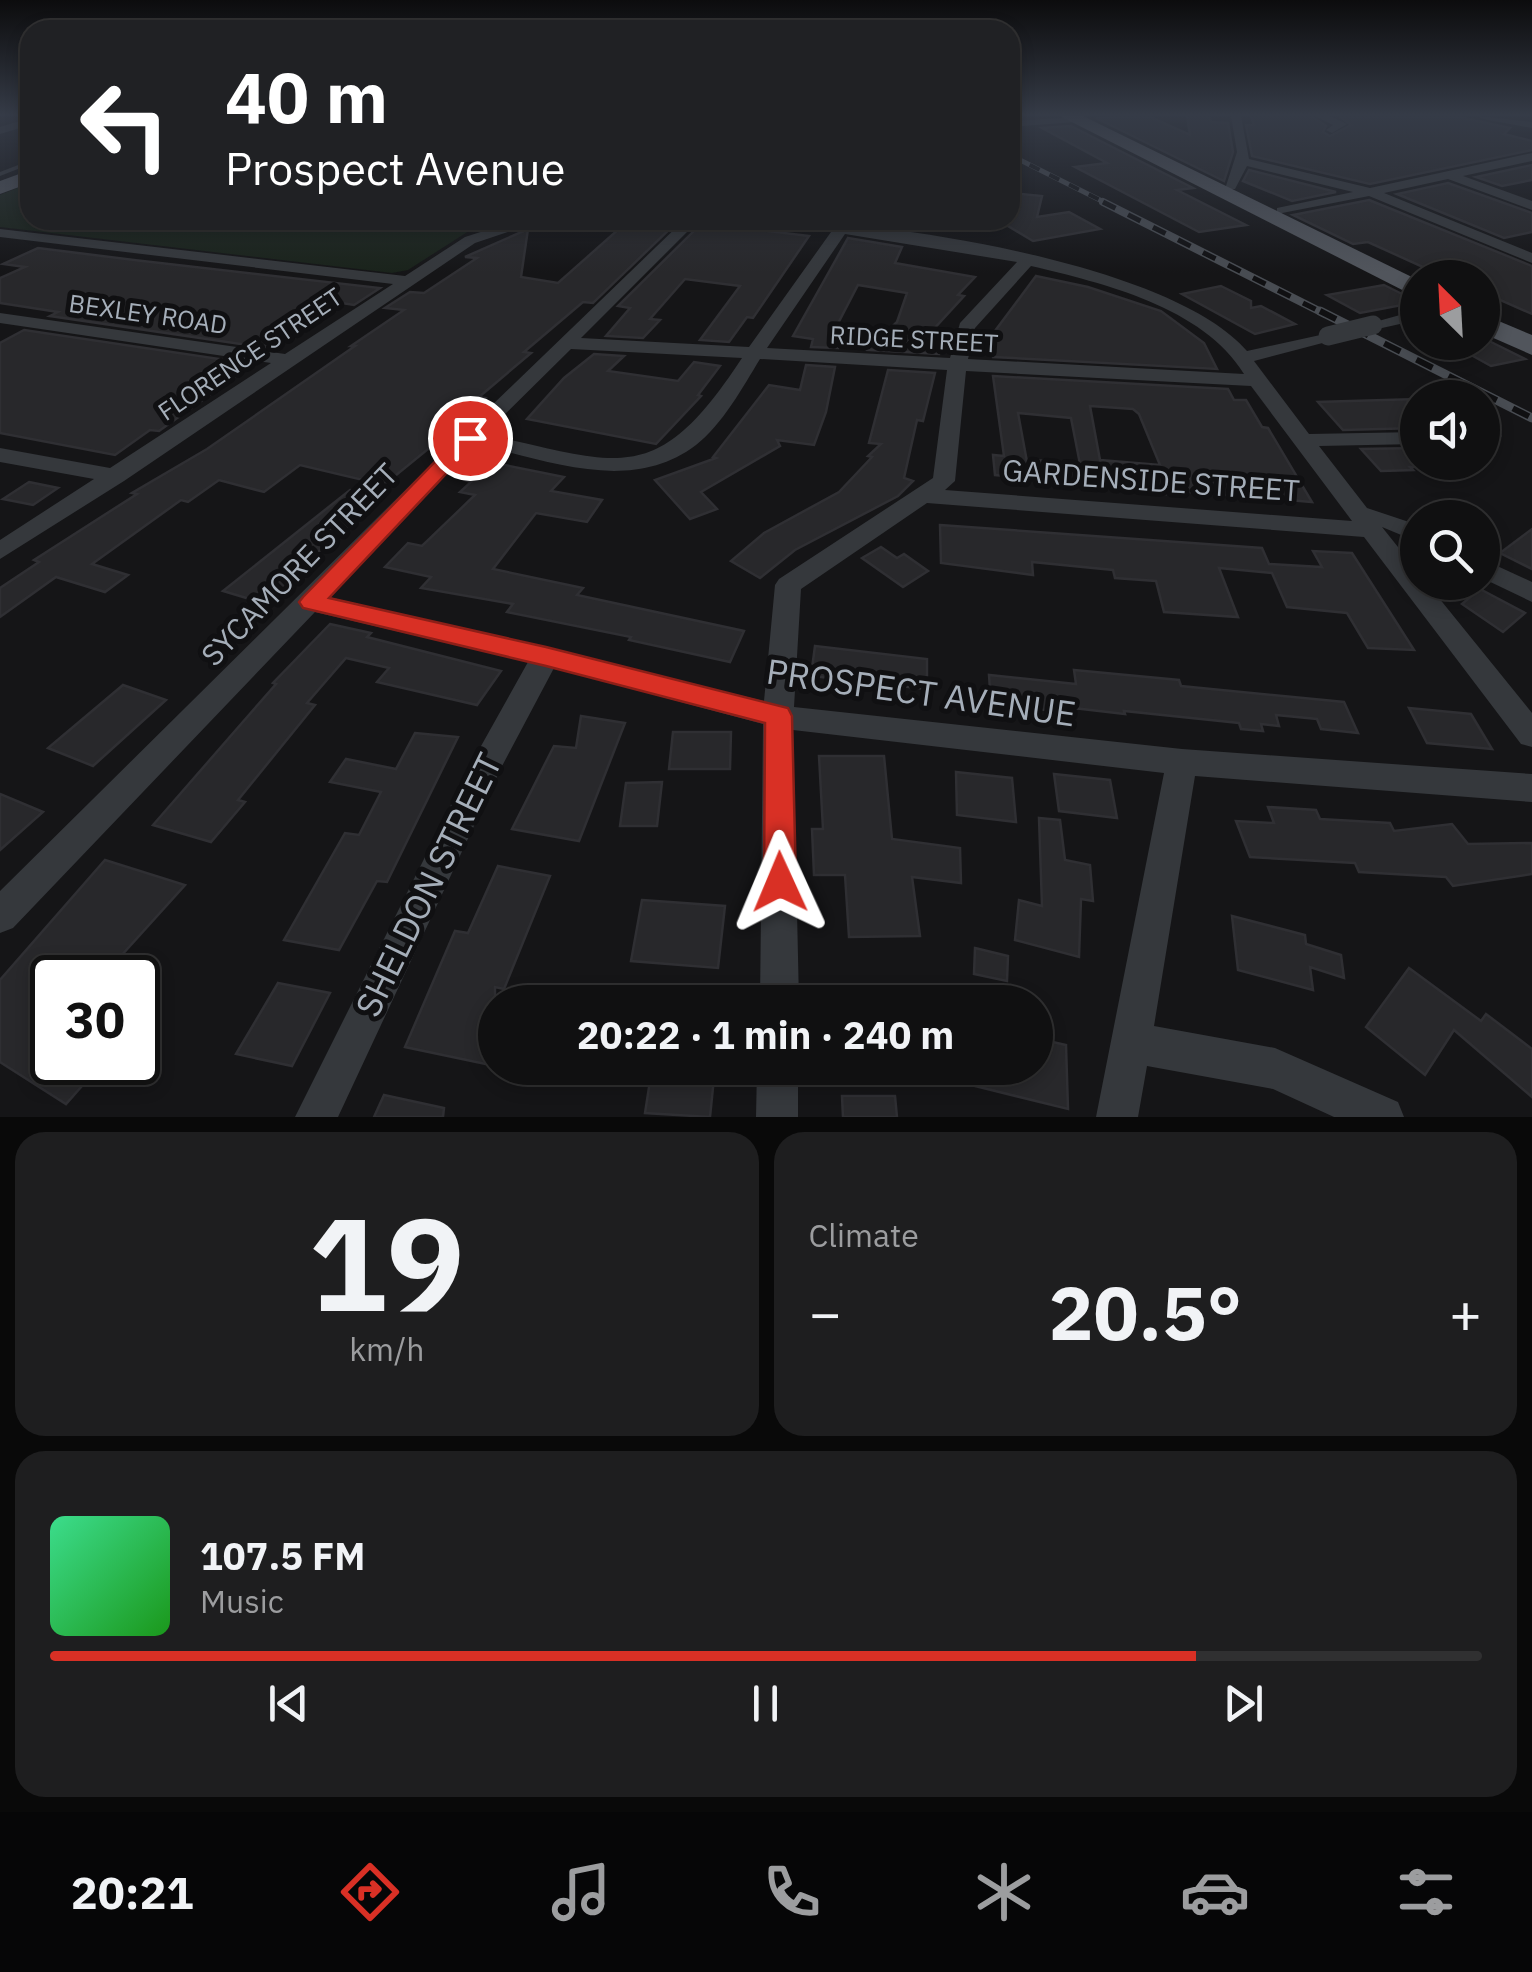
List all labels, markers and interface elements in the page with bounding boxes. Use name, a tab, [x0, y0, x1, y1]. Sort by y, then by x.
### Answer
text: 40 m	[225, 51, 388, 142]
icon: left	[60, 60, 190, 190]
text: Prospect Avenue	[225, 139, 565, 197]
north arrow	[1400, 260, 1500, 360]
map controls	[1400, 260, 1500, 600]
street label: FLORENCE STREET	[151, 280, 348, 428]
street label: BEXLEY ROAD	[67, 286, 229, 341]
street label: RIDGE STREET	[829, 318, 999, 359]
button: sound	[1400, 380, 1500, 480]
pin	[428, 396, 513, 481]
icon: arrive	[443, 411, 498, 466]
street label: GARDENSIDE STREET	[1001, 450, 1301, 509]
street label: SYCAMORE STREET	[192, 454, 406, 673]
button: search	[1400, 500, 1500, 600]
street label: PROSPECT AVENUE	[764, 648, 1079, 736]
street label: SHELDON STREET	[344, 745, 512, 1024]
position arrow	[728, 830, 832, 934]
speed limit sign: 30	[30, 955, 160, 1085]
text: 20:22 · 1 min · 240 m	[577, 1010, 954, 1059]
text: 19	[309, 1178, 465, 1347]
text: Climate	[809, 1214, 919, 1256]
text: 20.5°	[1048, 1263, 1242, 1361]
text: −	[809, 1277, 842, 1348]
text: +	[1449, 1277, 1482, 1348]
text: km/h	[349, 1328, 424, 1370]
text: 107.5 FM	[200, 1531, 365, 1580]
text: Music	[200, 1580, 284, 1622]
icon: previous	[261, 1676, 316, 1731]
icon: pause	[738, 1676, 793, 1731]
icon: next	[1216, 1676, 1271, 1731]
icon: directions	[335, 1857, 405, 1927]
icon: music	[546, 1857, 616, 1927]
icon: phone	[757, 1857, 827, 1927]
icon: climate	[969, 1857, 1039, 1927]
icon: car	[1180, 1857, 1250, 1927]
icon: filters	[1391, 1857, 1461, 1927]
text: 20:21	[71, 1863, 194, 1921]

